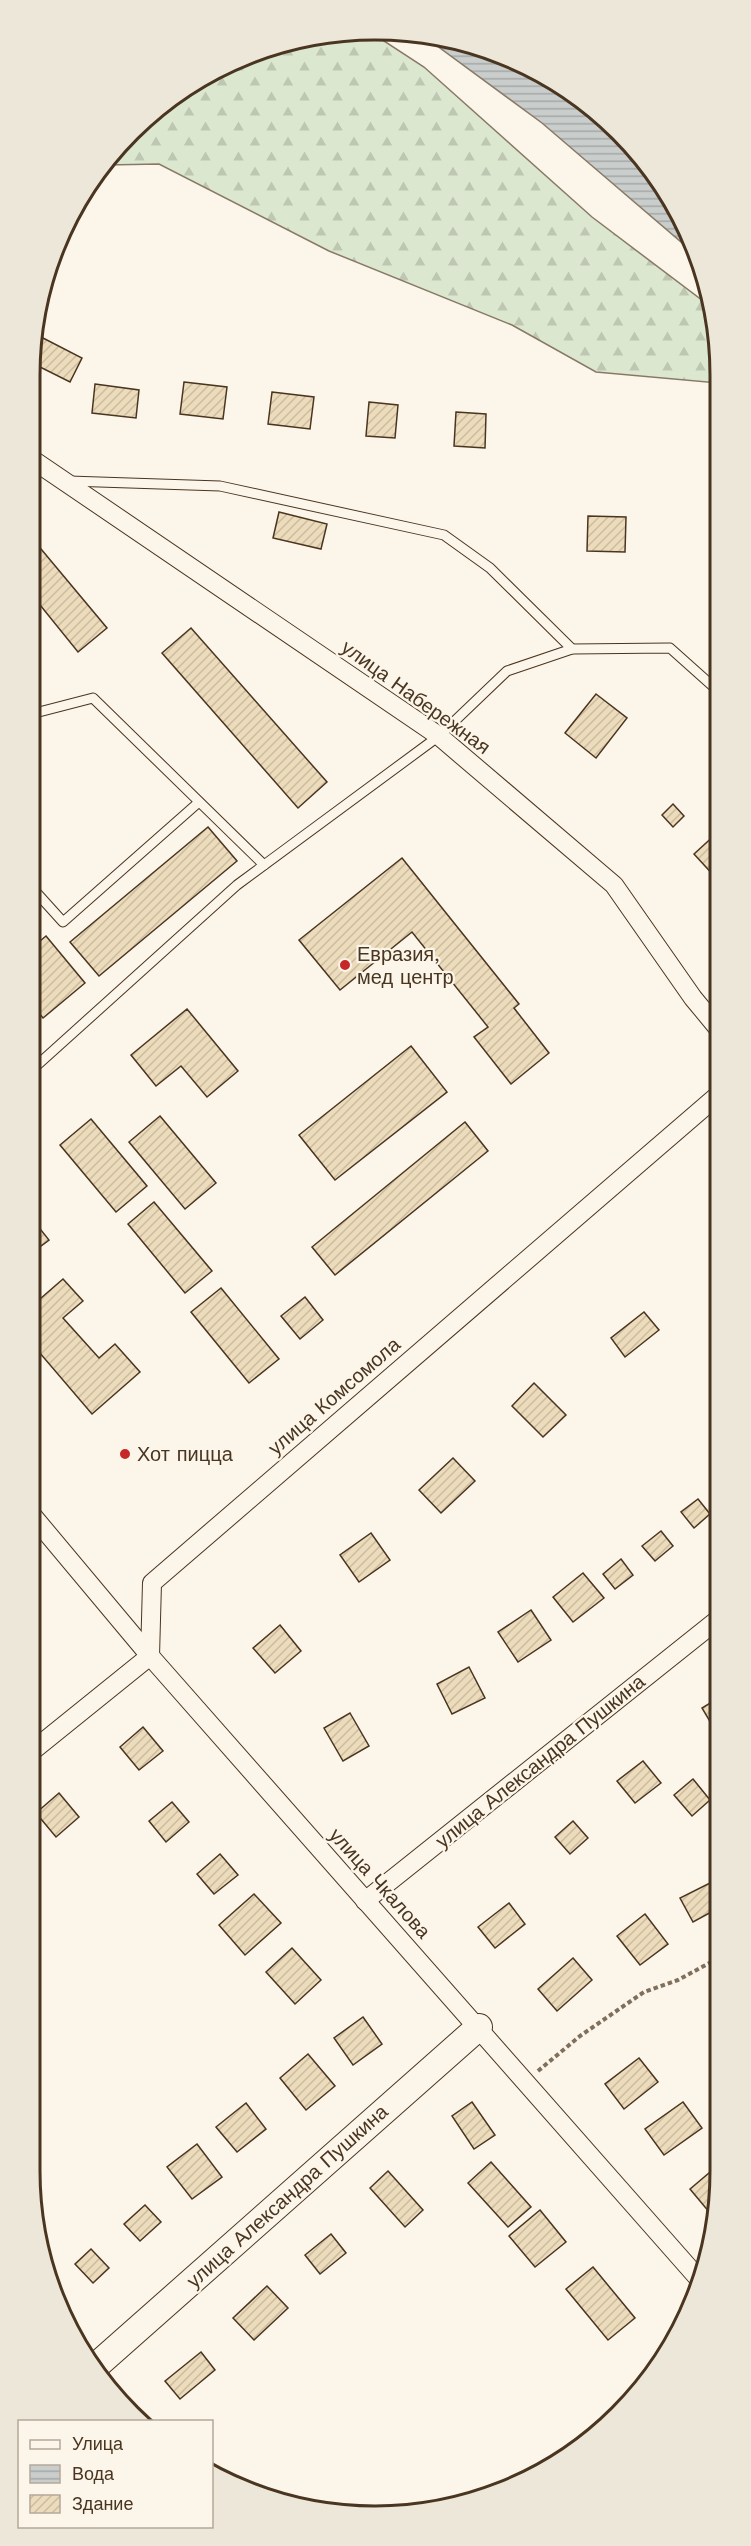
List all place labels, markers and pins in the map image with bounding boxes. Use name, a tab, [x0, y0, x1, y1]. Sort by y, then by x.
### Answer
place label: Евразия, мед центр	[357, 942, 454, 989]
marker: Евразия, мед центр	[338, 958, 352, 972]
place label: Хот пицца	[137, 1442, 234, 1466]
marker: Хот пицца	[118, 1447, 132, 1461]

